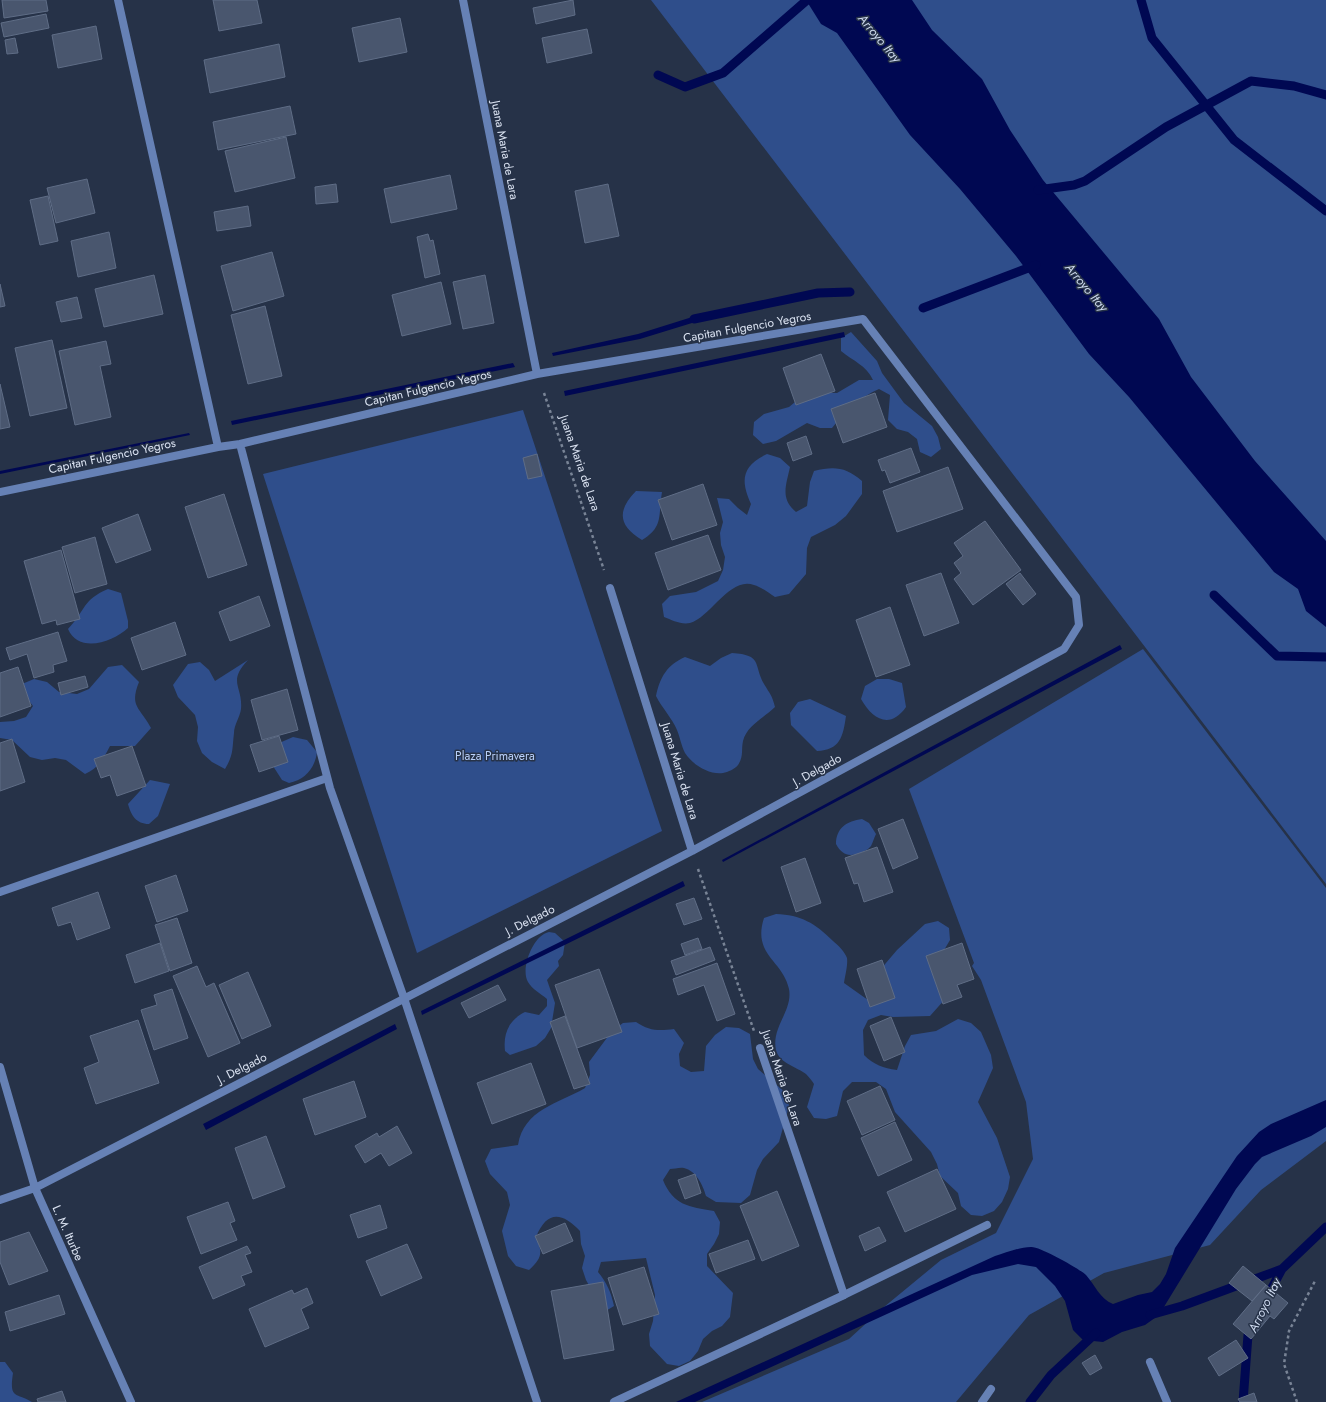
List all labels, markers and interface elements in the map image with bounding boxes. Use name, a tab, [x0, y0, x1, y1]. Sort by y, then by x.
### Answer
water label: Arroyo Itay	[853, 9, 907, 68]
street label: Juana Maria de Lara	[486, 97, 523, 201]
water label: Arroyo Itay	[1060, 258, 1114, 317]
street label: Capitan Fulgencio Yegros	[682, 307, 813, 347]
street label: Capitan Fulgencio Yegros	[363, 365, 493, 411]
street label: Juana Maria de Lara	[554, 411, 605, 514]
street label: Capitan Fulgencio Yegros	[47, 434, 177, 478]
street label: Juana Maria de Lara	[656, 718, 703, 822]
park label: Plaza Primavera	[455, 747, 535, 765]
street label: J. Delgado	[788, 749, 845, 792]
street label: J. Delgado	[500, 900, 558, 941]
street label: Juana Maria de Lara	[756, 1026, 807, 1129]
street label: J. Delgado	[212, 1048, 270, 1089]
street label: L. M. Iturbe	[48, 1202, 88, 1264]
water label: Arroyo Itay	[1243, 1273, 1286, 1337]

